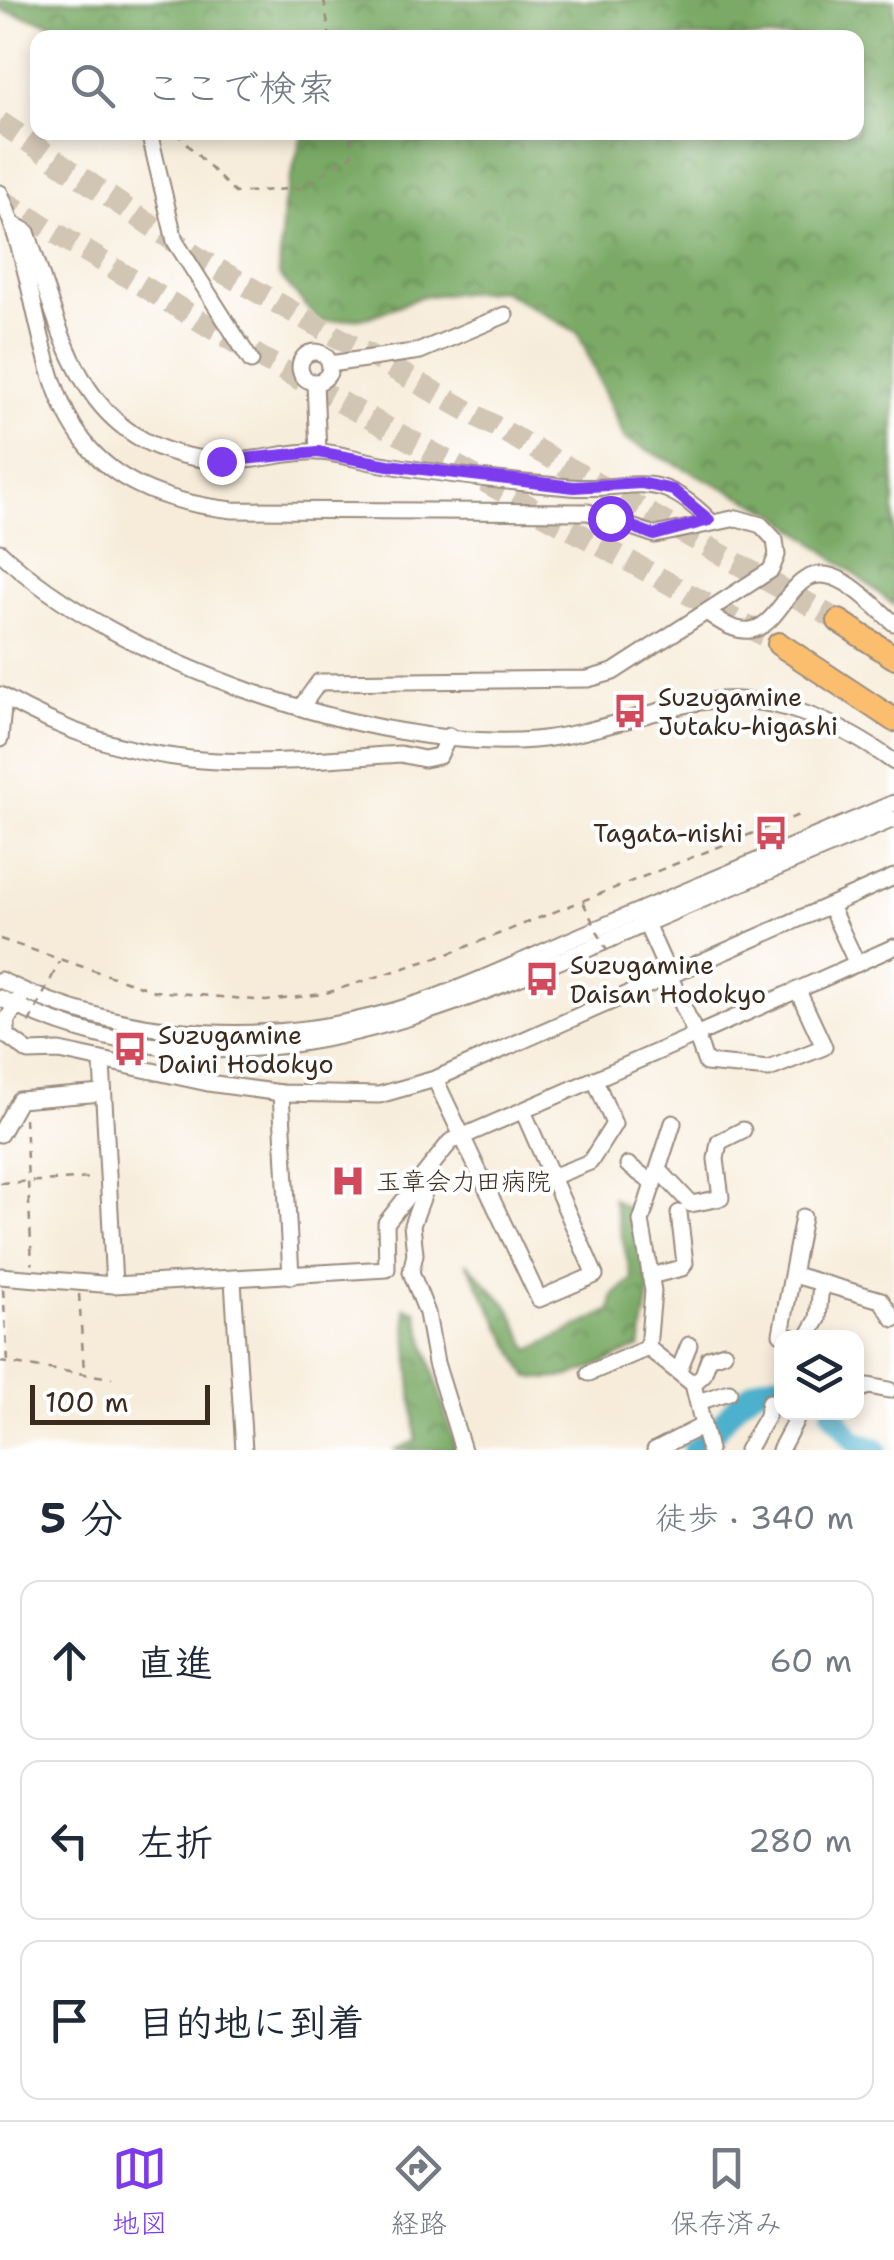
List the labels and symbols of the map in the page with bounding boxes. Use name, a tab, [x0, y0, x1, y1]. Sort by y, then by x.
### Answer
route end	[199, 439, 245, 485]
route start	[588, 496, 634, 542]
place label: Suzugamine Jutaku-higashi	[658, 680, 838, 743]
bus stop icon: Suzugamine Jutaku-higashi	[611, 692, 649, 730]
bus stop icon: Tagata-nishi	[752, 814, 790, 852]
place label: Tagata-nishi	[593, 816, 743, 850]
place label: Suzugamine Daisan Hodokyo	[570, 948, 766, 1011]
bus stop icon: Suzugamine Daisan Hodokyo	[523, 960, 561, 998]
place label: Suzugamine Daini Hodokyo	[158, 1018, 334, 1081]
bus stop icon: Suzugamine Daini Hodokyo	[111, 1030, 149, 1068]
hospital icon: 玉章会力田病院	[329, 1162, 367, 1200]
place label: 玉章会力田病院	[376, 1164, 551, 1198]
scale bar	[30, 1380, 210, 1424]

